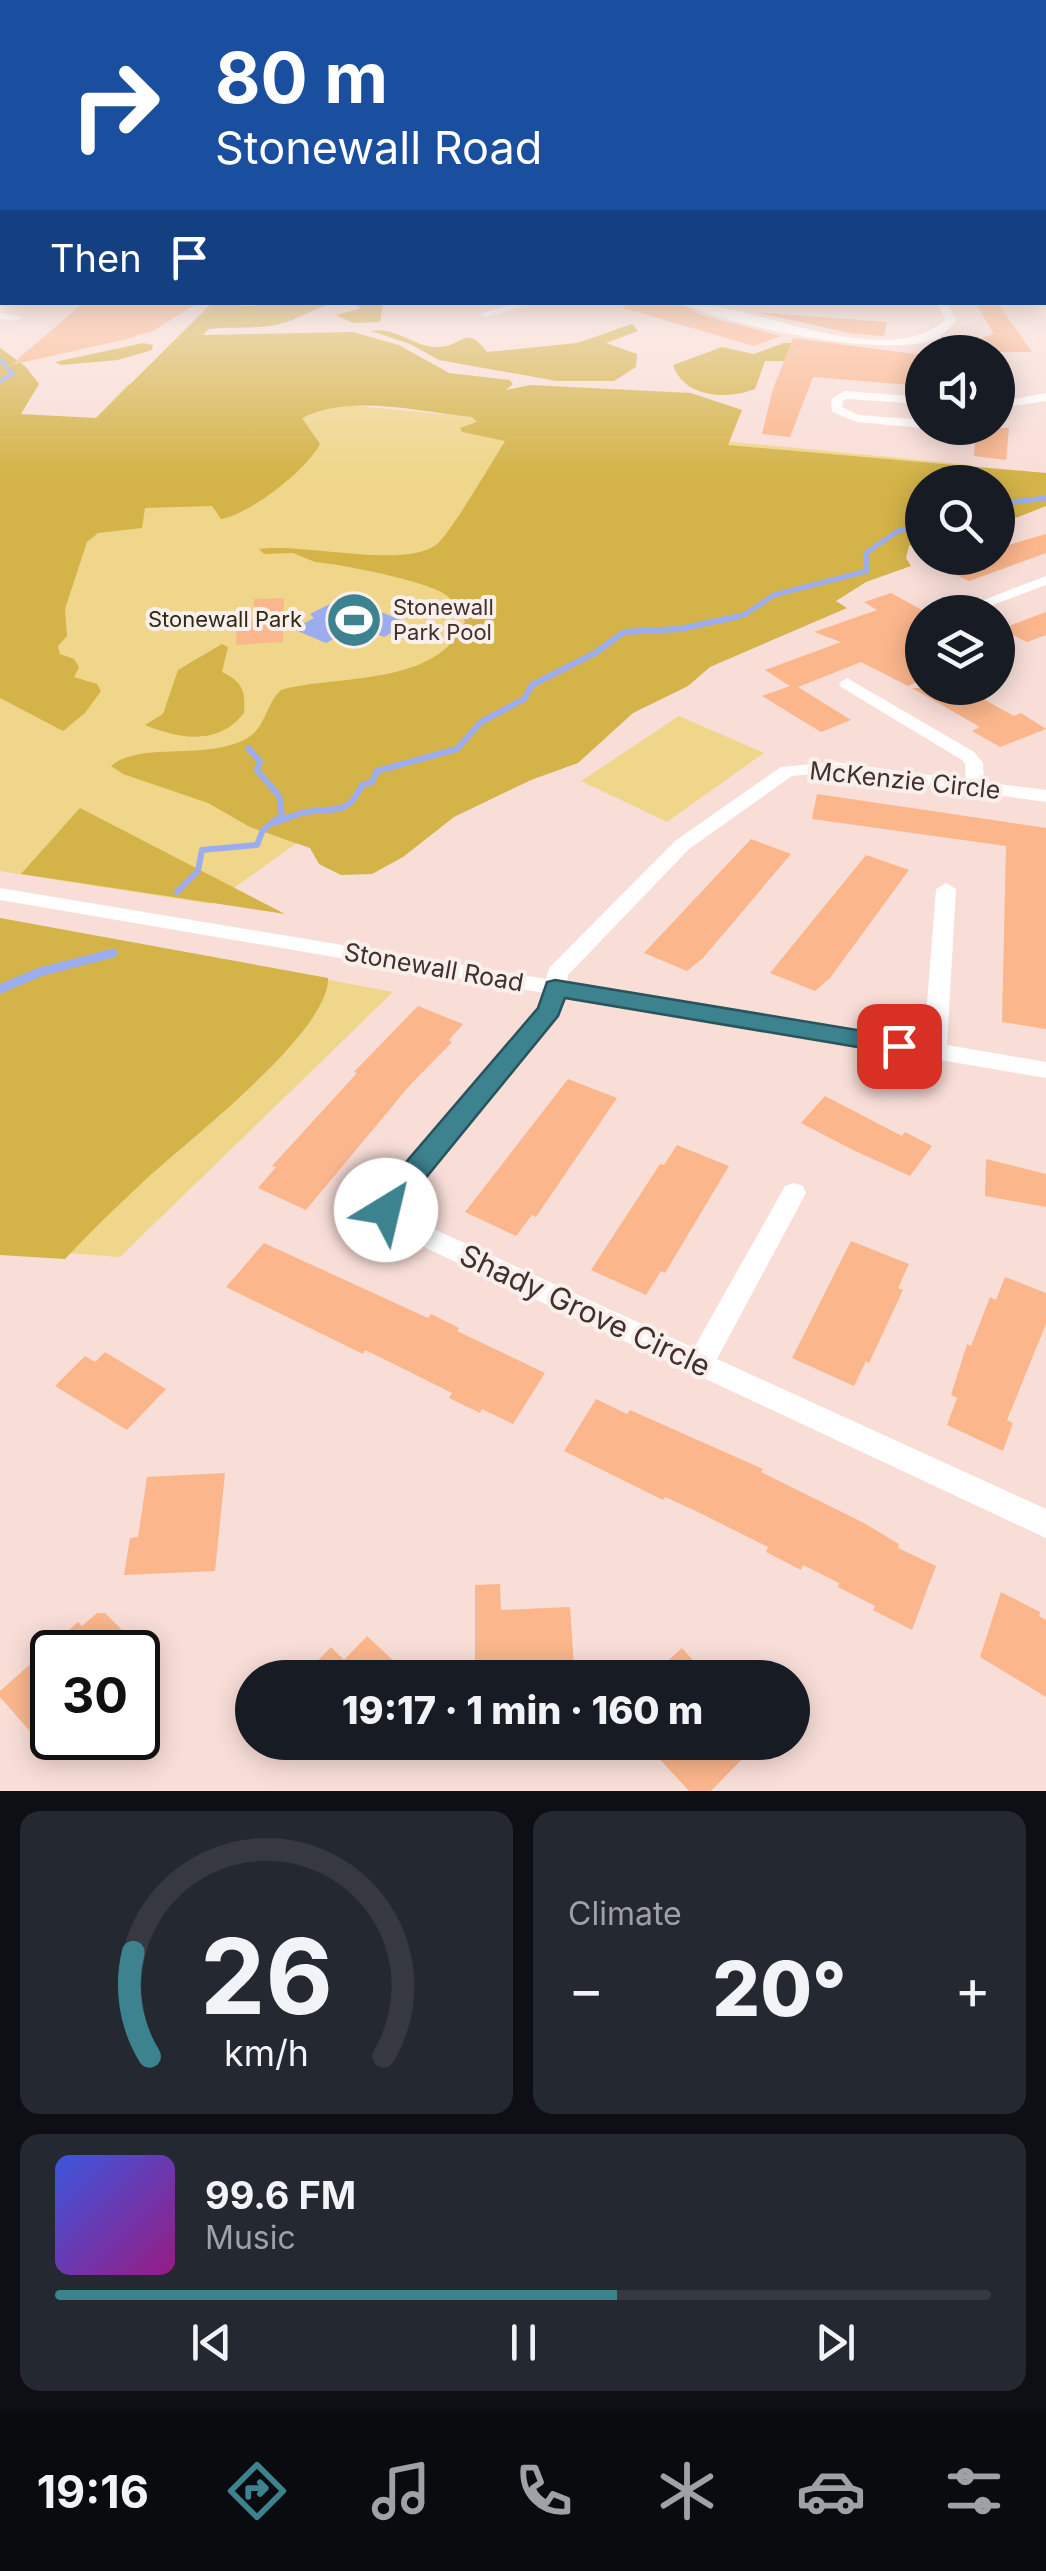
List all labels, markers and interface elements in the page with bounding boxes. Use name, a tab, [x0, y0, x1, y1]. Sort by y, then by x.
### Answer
text: 80 m	[215, 35, 388, 120]
icon: right	[50, 40, 180, 170]
text: Stonewall Road	[215, 120, 542, 175]
icon: arrive	[162, 230, 217, 285]
text: Then	[50, 235, 142, 281]
map controls	[905, 335, 1015, 705]
button: sound	[905, 335, 1015, 445]
button: search	[905, 465, 1015, 575]
sports icon: Stonewall Park Pool	[324, 590, 384, 650]
place label: Stonewall Park Pool	[393, 594, 494, 645]
button: layers	[905, 595, 1015, 705]
park label: Stonewall Park	[148, 606, 302, 632]
street label: McKenzie Circle	[808, 755, 1002, 805]
street label: Stonewall Road	[342, 936, 526, 998]
pin	[857, 1004, 942, 1089]
icon: arrive	[872, 1019, 927, 1074]
position arrow	[334, 1158, 438, 1262]
street label: Shady Grove Circle	[454, 1236, 716, 1384]
speed limit sign: 30	[30, 1630, 160, 1760]
text: 19:17 · 1 min · 160 m	[342, 1687, 703, 1733]
text: Climate	[568, 1894, 682, 1933]
text: 26	[200, 1913, 333, 2039]
text: 20°	[712, 1943, 847, 2034]
text: −	[568, 1956, 604, 2022]
text: +	[955, 1956, 991, 2022]
text: km/h	[224, 2031, 309, 2075]
text: 99.6 FM	[205, 2172, 356, 2218]
text: Music	[205, 2218, 296, 2257]
icon: previous	[184, 2315, 239, 2370]
icon: pause	[496, 2315, 551, 2370]
icon: next	[808, 2315, 863, 2370]
icon: directions	[222, 2456, 292, 2526]
icon: music	[366, 2456, 436, 2526]
icon: phone	[509, 2456, 579, 2526]
icon: climate	[652, 2456, 722, 2526]
icon: car	[796, 2456, 866, 2526]
icon: filters	[939, 2456, 1009, 2526]
text: 19:16	[37, 2464, 149, 2519]

